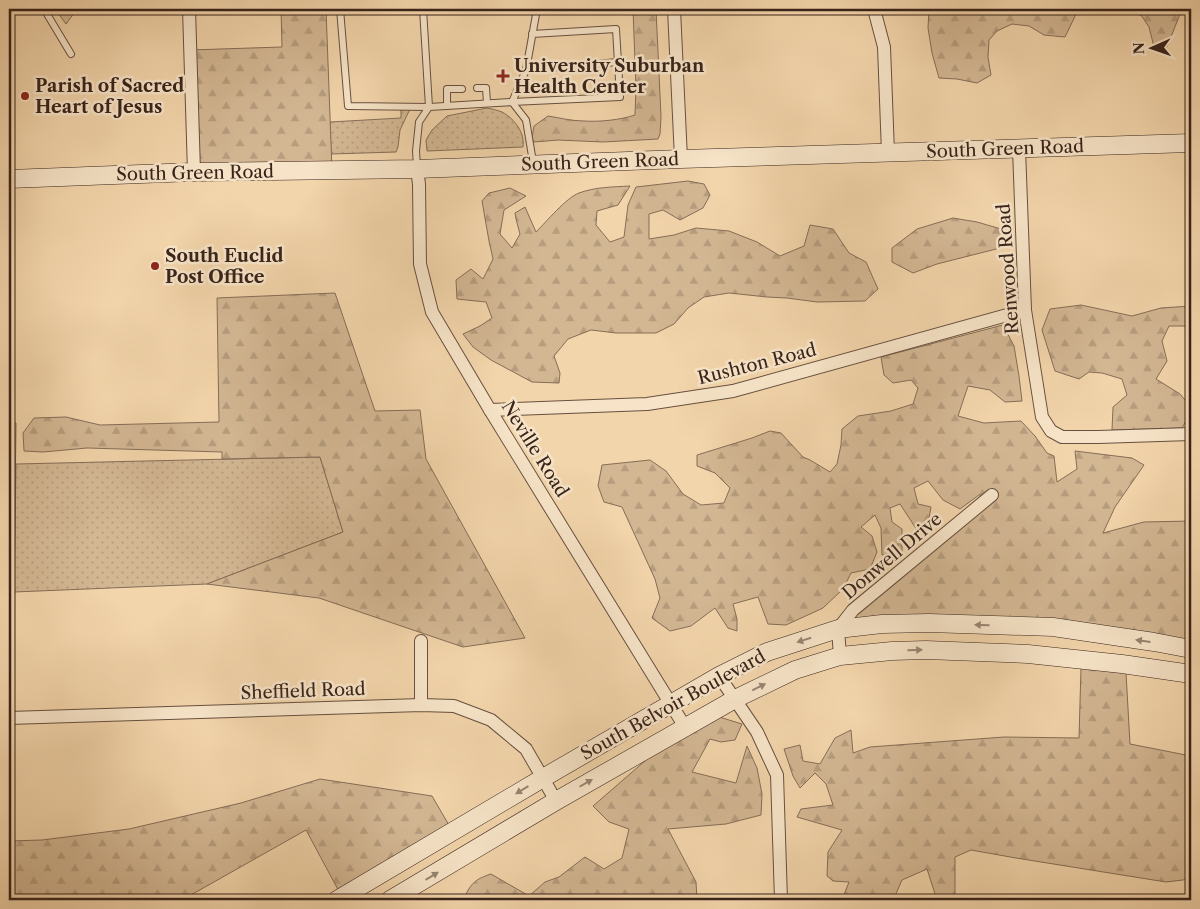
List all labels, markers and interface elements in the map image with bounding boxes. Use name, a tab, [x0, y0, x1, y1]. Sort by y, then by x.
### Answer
north arrow	[1128, 22, 1178, 72]
text: N	[1130, 42, 1148, 55]
place label: University Suburban Health Center	[514, 55, 705, 98]
marker: University Suburban Health Center	[496, 69, 510, 83]
place label: Parish of Sacred Heart of Jesus	[35, 75, 184, 118]
marker: Parish of Sacred Heart of Jesus	[19, 90, 31, 102]
street label: South Green Road	[926, 135, 1084, 163]
street label: South Green Road	[521, 148, 679, 176]
street label: South Green Road	[116, 161, 274, 185]
street label: Renwood Road	[992, 203, 1024, 335]
place label: South Euclid Post Office	[165, 245, 284, 288]
marker: South Euclid Post Office	[149, 260, 161, 272]
street label: Rushton Road	[695, 339, 819, 389]
street label: Neville Road	[497, 397, 573, 501]
street label: Donwell Drive	[838, 508, 946, 604]
one-way arrow	[974, 620, 990, 628]
one-way arrow	[796, 636, 811, 644]
one-way arrow	[1135, 636, 1151, 644]
street label: South Belvoir Boulevard	[577, 645, 769, 765]
one-way arrow	[907, 646, 923, 654]
street label: Sheffield Road	[240, 678, 366, 704]
one-way arrow	[752, 683, 766, 691]
one-way arrow	[580, 779, 593, 788]
one-way arrow	[516, 786, 529, 795]
one-way arrow	[425, 871, 438, 880]

